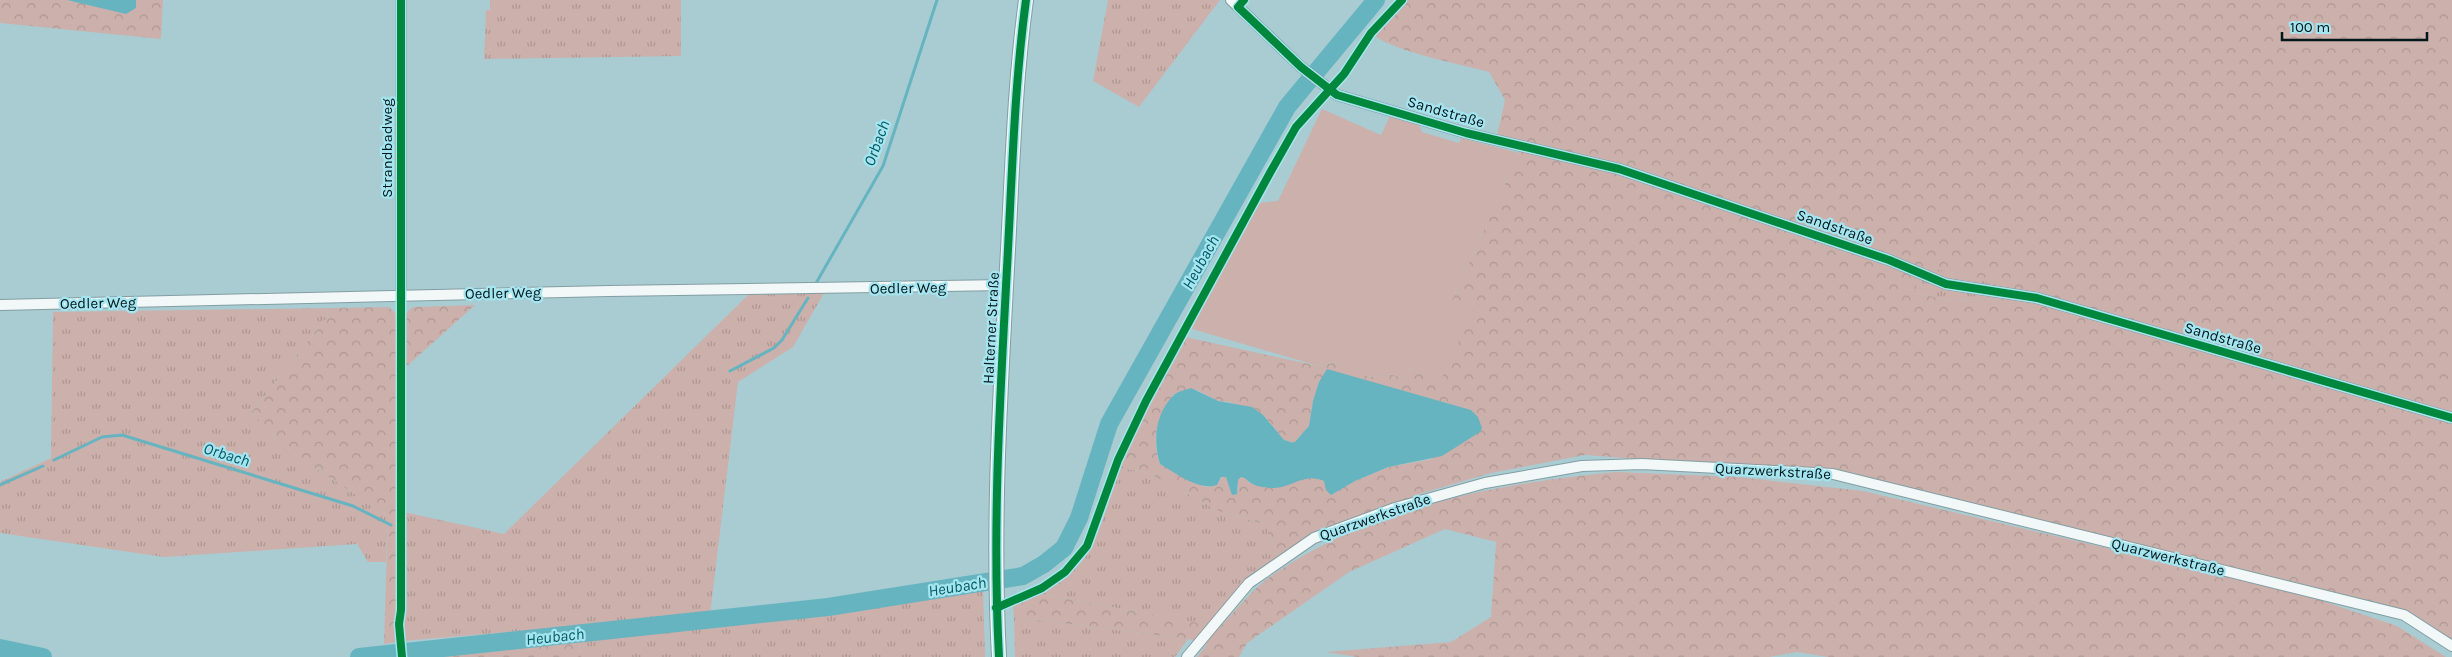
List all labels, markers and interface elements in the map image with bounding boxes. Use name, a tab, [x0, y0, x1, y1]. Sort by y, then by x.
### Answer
scale bar	[2282, 10, 2427, 42]
text: 100 m	[2290, 18, 2330, 36]
street label: Sandstraße	[1405, 92, 1487, 132]
street label: Strandbadweg	[378, 98, 396, 198]
water label: Orbach	[859, 118, 894, 169]
street label: Sandstraße	[1795, 206, 1875, 248]
water label: Heubach	[1178, 232, 1223, 292]
street label: Halterner Straße	[979, 271, 1003, 385]
street label: Oedler Weg	[870, 278, 947, 298]
street label: Oedler Weg	[465, 283, 542, 303]
street label: Oedler Weg	[60, 293, 137, 313]
street label: Sandstraße	[2182, 318, 2264, 358]
water label: Orbach	[201, 438, 252, 470]
street label: Quarzwerkstraße	[1714, 459, 1832, 483]
street label: Quarzwerkstraße	[1317, 490, 1433, 544]
street label: Quarzwerkstraße	[2109, 534, 2227, 580]
water label: Heubach	[927, 573, 987, 600]
water label: Heubach	[525, 624, 585, 649]

